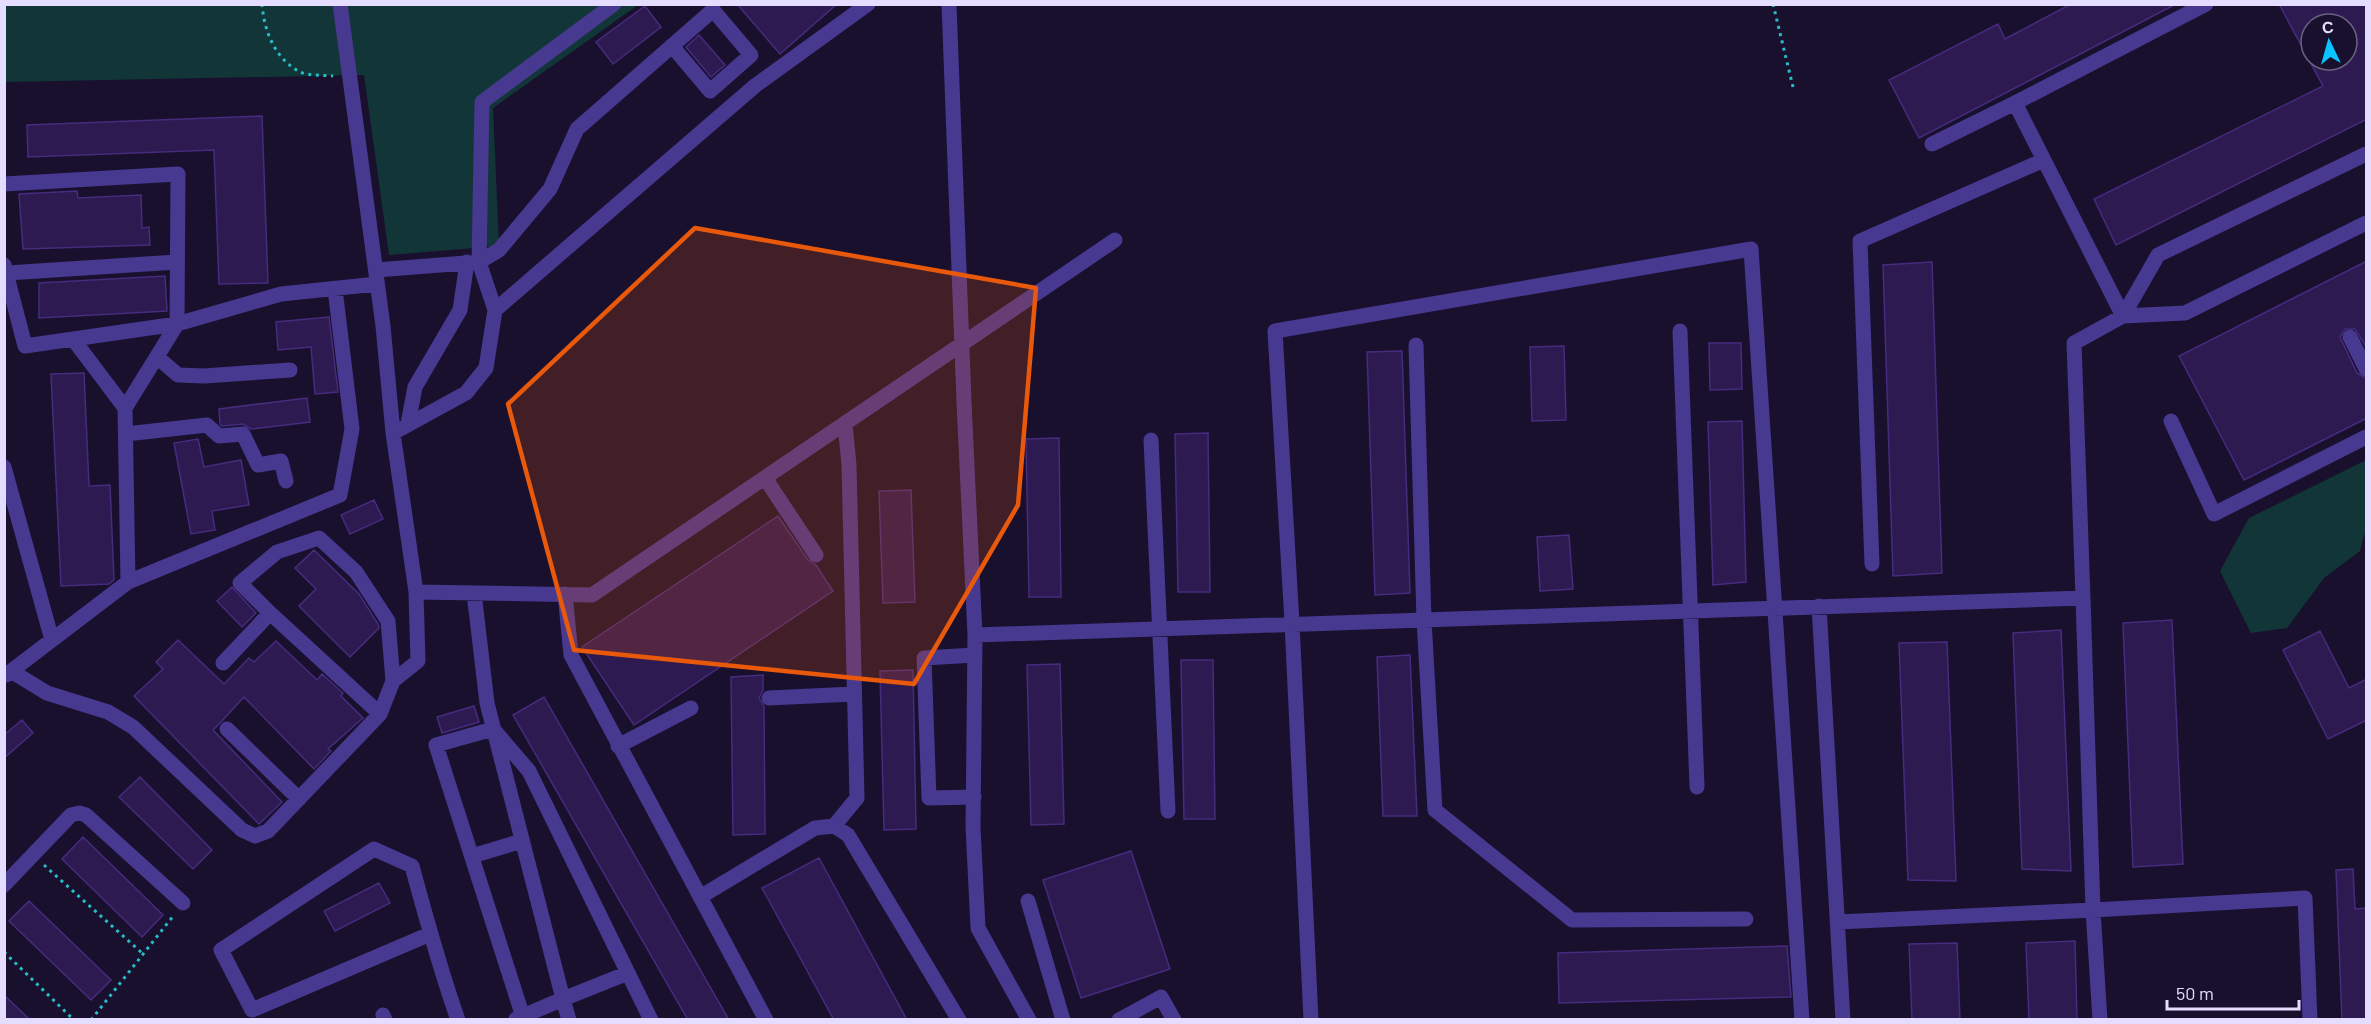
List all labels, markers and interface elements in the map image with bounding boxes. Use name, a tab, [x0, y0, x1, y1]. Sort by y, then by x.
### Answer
north arrow	[2299, 12, 2359, 72]
text: С	[2321, 17, 2335, 37]
scale bar	[2167, 973, 2299, 1011]
text: 50 m	[2176, 982, 2214, 1004]

